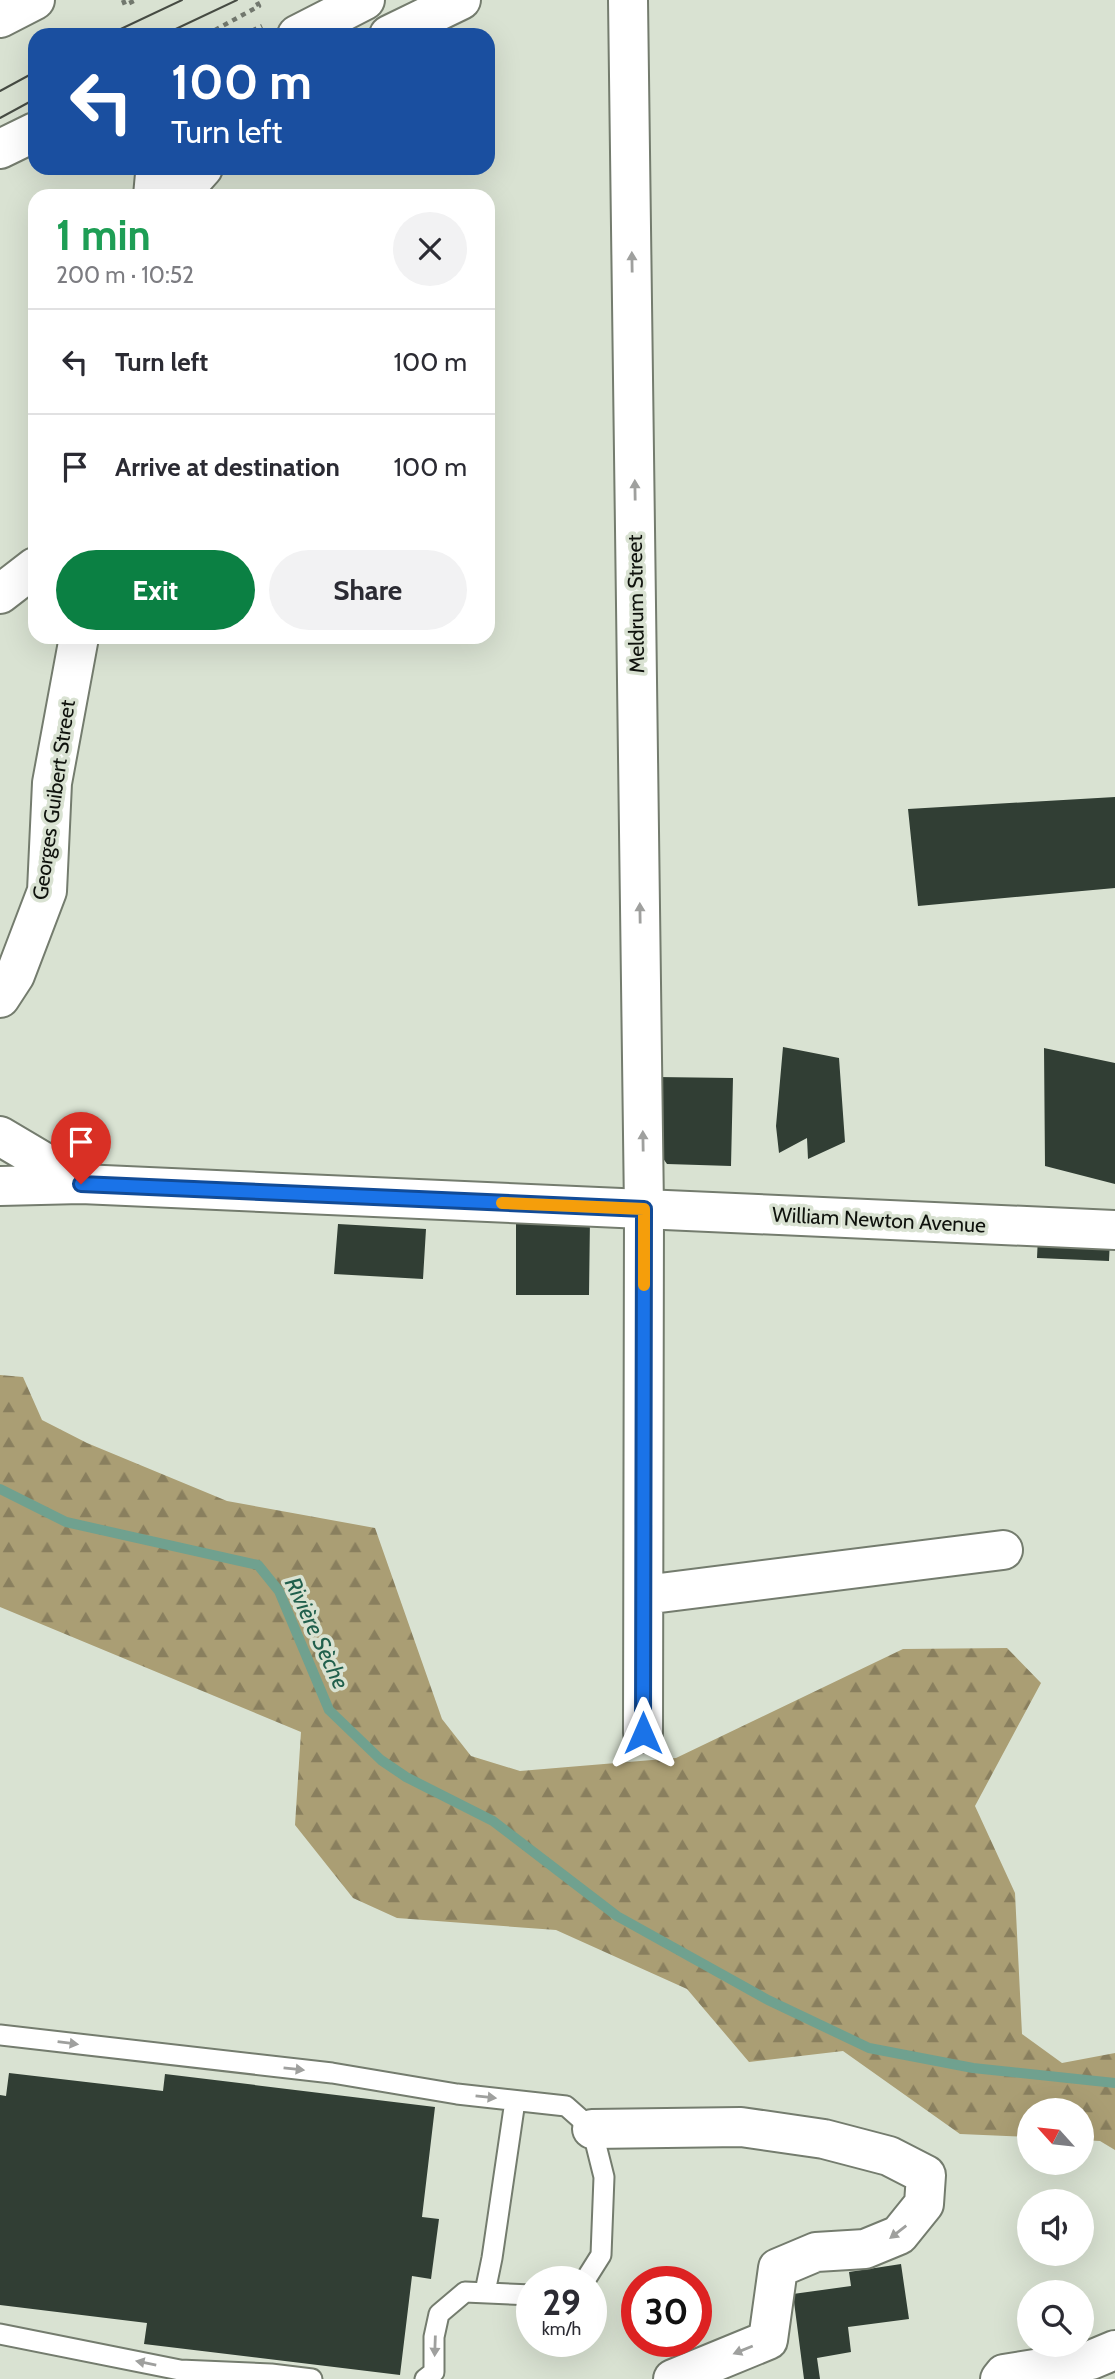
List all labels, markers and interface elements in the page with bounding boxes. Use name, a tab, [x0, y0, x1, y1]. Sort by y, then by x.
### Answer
text: 100 m	[171, 52, 312, 111]
icon: left	[56, 56, 147, 147]
text: Turn left	[171, 112, 282, 151]
text: 1 min	[56, 209, 151, 261]
button: close	[393, 212, 467, 286]
one-way arrow	[626, 251, 638, 273]
text: 200 m · 10:52	[56, 261, 194, 289]
icon: left	[56, 343, 94, 381]
text: Turn left	[115, 346, 208, 378]
text: 100 m	[394, 346, 467, 378]
icon: arrive	[56, 448, 94, 486]
text: Arrive at destination	[115, 451, 340, 483]
text: 100 m	[394, 451, 467, 483]
one-way arrow	[629, 479, 640, 501]
street label: Meldrum Street	[622, 534, 649, 674]
button: Exit	[56, 550, 255, 630]
button: Share	[269, 550, 467, 630]
street label: Georges Guibert Street	[27, 698, 80, 902]
one-way arrow	[634, 902, 646, 924]
pin	[51, 1112, 111, 1184]
icon: arrive	[62, 1123, 100, 1161]
one-way arrow	[637, 1129, 649, 1151]
street label: William Newton Avenue	[772, 1201, 987, 1238]
water label: Rivière Sèche	[279, 1573, 355, 1693]
position arrow	[606, 1696, 680, 1770]
one-way arrow	[57, 2037, 79, 2048]
one-way arrow	[283, 2064, 305, 2075]
one-way arrow	[475, 2092, 497, 2103]
north arrow	[1017, 2098, 1094, 2175]
map controls	[1017, 2098, 1094, 2357]
button: sound	[1017, 2189, 1094, 2266]
one-way arrow	[888, 2225, 907, 2239]
speed limit sign: 30	[621, 2266, 712, 2357]
button: search	[1017, 2280, 1094, 2357]
text: 29	[542, 2281, 581, 2324]
text: km/h	[542, 2318, 581, 2340]
one-way arrow	[429, 2335, 440, 2357]
one-way arrow	[733, 2345, 754, 2356]
one-way arrow	[135, 2358, 157, 2369]

